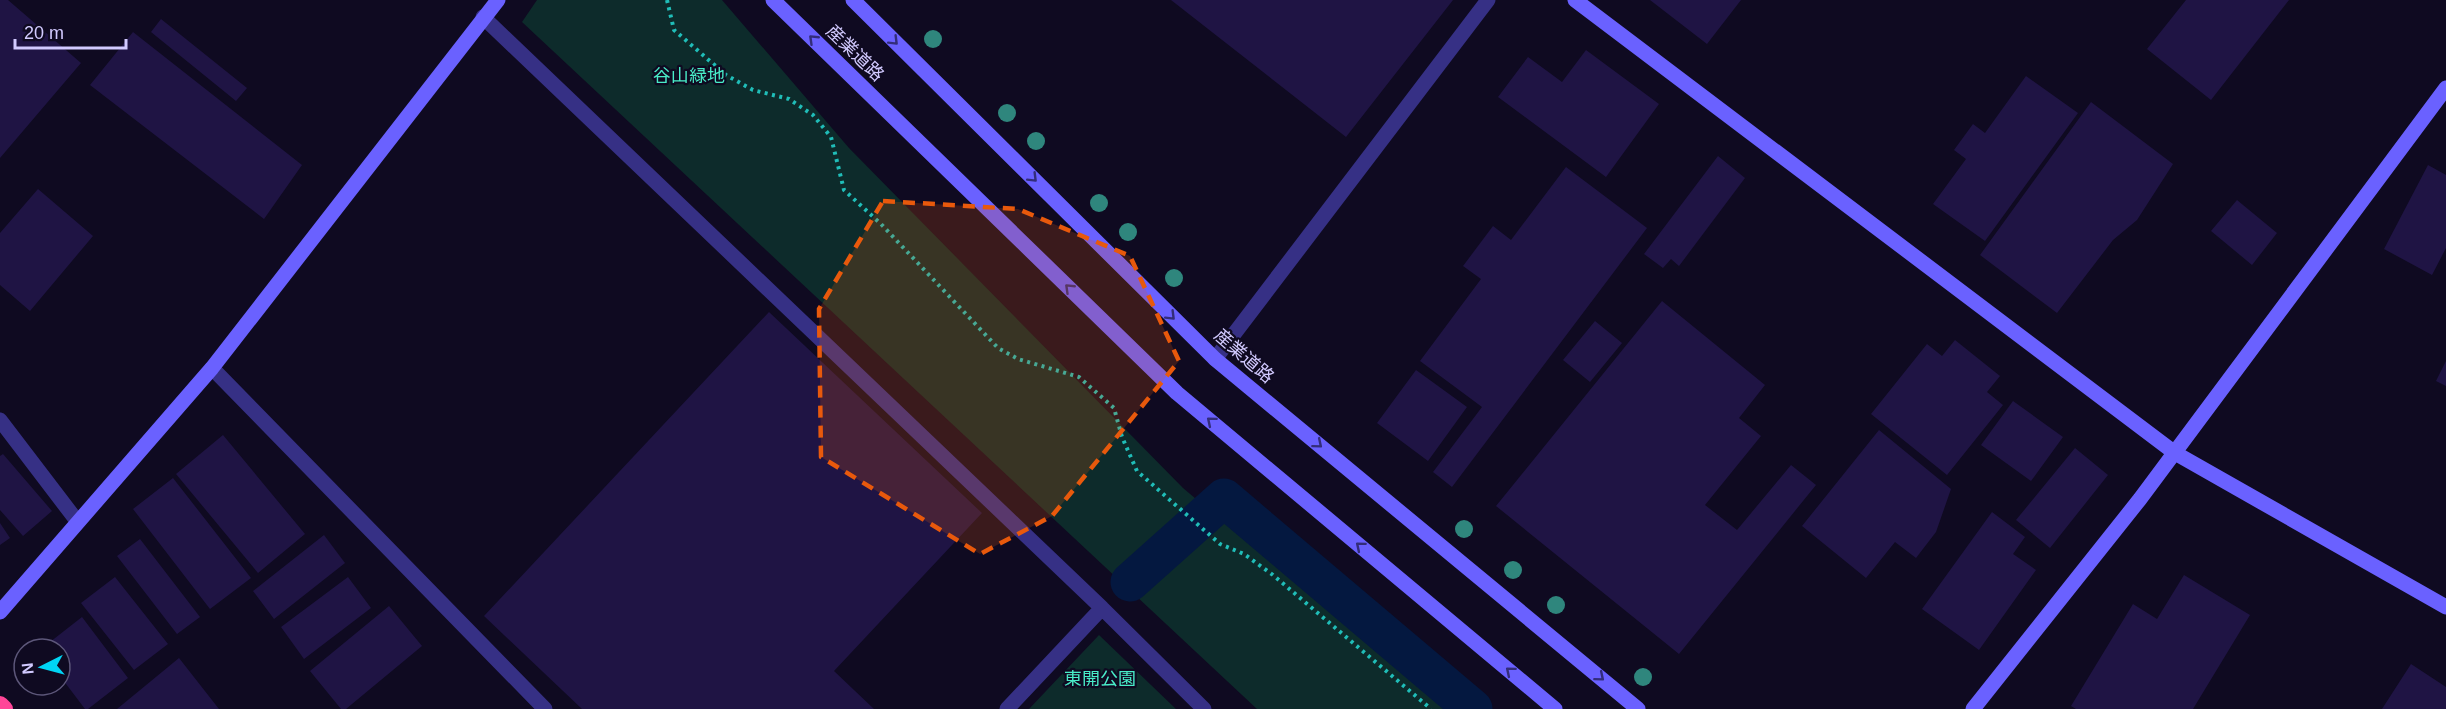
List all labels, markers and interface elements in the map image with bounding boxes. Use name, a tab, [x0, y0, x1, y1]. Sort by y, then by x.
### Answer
scale bar	[15, 12, 126, 50]
street label: 産業道路	[822, 21, 888, 85]
text: 20 m	[24, 23, 64, 43]
one-way arrow	[887, 34, 898, 45]
one-way arrow	[810, 36, 821, 47]
park label: 谷山緑地	[653, 66, 725, 86]
one-way arrow	[1025, 171, 1036, 182]
one-way arrow	[1065, 284, 1076, 295]
one-way arrow	[1164, 308, 1175, 319]
street label: 産業道路	[1210, 325, 1278, 387]
one-way arrow	[1207, 418, 1218, 429]
one-way arrow	[1311, 437, 1322, 448]
one-way arrow	[1356, 543, 1367, 554]
north arrow	[12, 637, 72, 697]
text: N	[19, 662, 37, 675]
one-way arrow	[1506, 668, 1517, 679]
park label: 東開公園	[1064, 669, 1136, 689]
one-way arrow	[1593, 670, 1604, 681]

